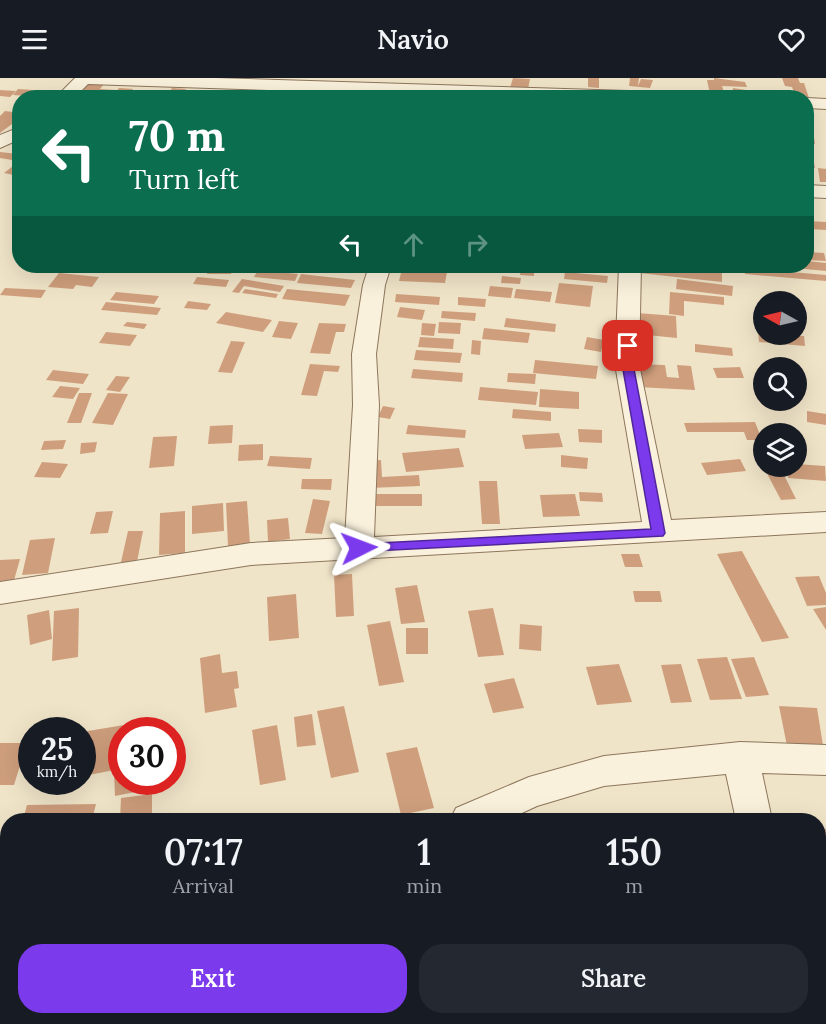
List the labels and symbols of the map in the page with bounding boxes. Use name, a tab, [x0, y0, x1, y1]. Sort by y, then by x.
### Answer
north arrow	[753, 291, 807, 345]
pin	[602, 320, 653, 371]
position arrow	[327, 516, 391, 580]
speed limit sign: 30	[108, 717, 186, 795]

